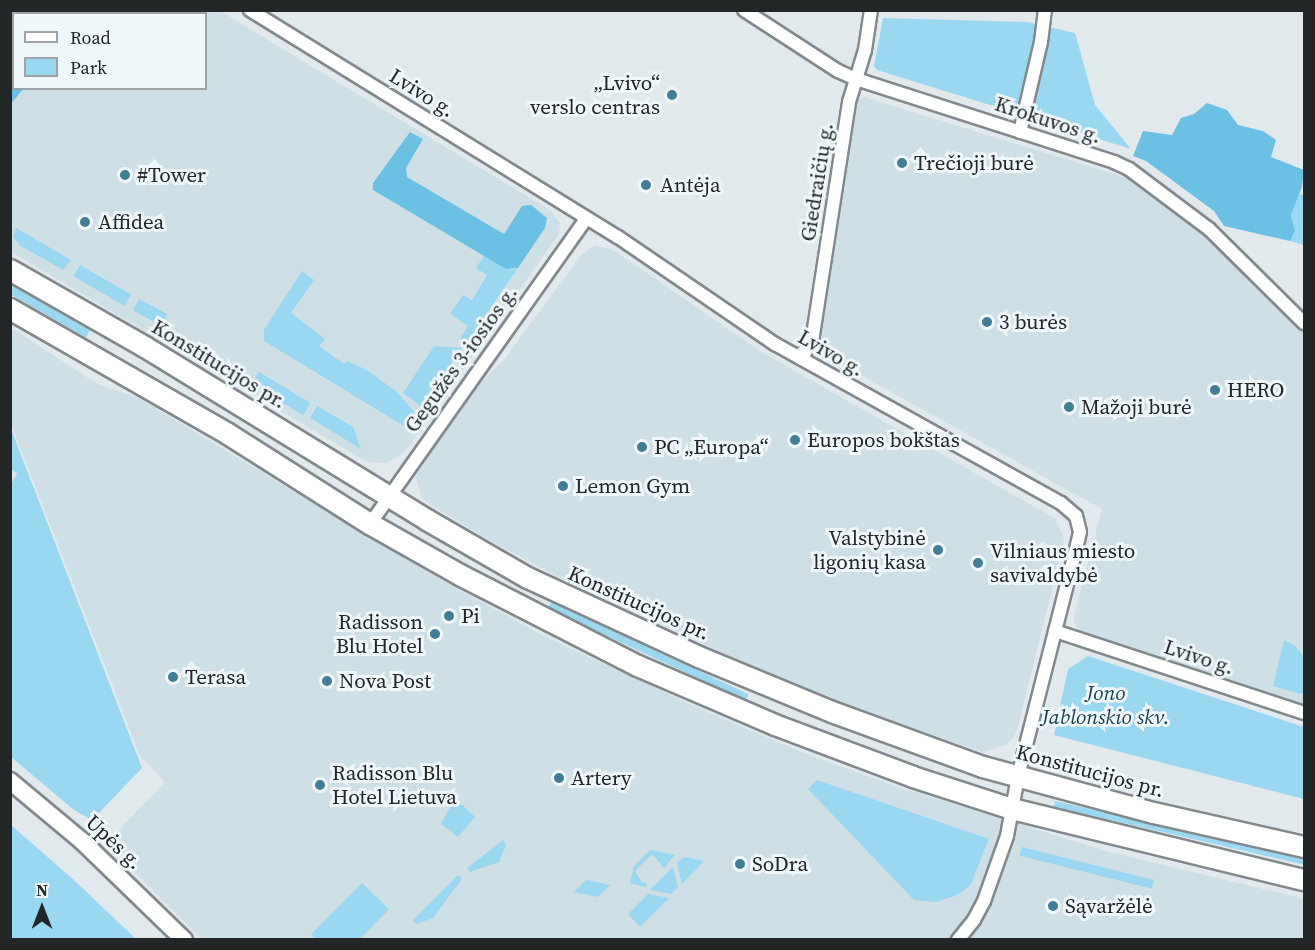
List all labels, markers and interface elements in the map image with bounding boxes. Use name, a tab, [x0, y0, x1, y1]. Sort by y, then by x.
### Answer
legend	[12, 12, 207, 90]
text: Road	[70, 25, 111, 50]
text: Park	[70, 55, 107, 80]
street label: Lvivo g.	[385, 63, 459, 123]
place label: „Lvivo“ verslo centras	[530, 70, 660, 120]
marker: „Lvivo“ verslo centras	[665, 88, 679, 102]
street label: Krokuvos g.	[992, 91, 1104, 149]
street label: Giedraičių g.	[795, 121, 839, 243]
place label: Trečioji burė	[914, 150, 1034, 176]
marker: Trečioji burė	[895, 156, 909, 170]
place label: #Tower	[137, 162, 206, 188]
marker: #Tower	[118, 168, 132, 182]
place label: Antėja	[660, 172, 721, 198]
marker: Antėja	[637, 176, 655, 194]
place label: Affidea	[98, 209, 164, 235]
marker: Affidea	[76, 213, 94, 231]
street label: Gegužės 3-iosios g.	[399, 281, 523, 437]
place label: 3 burės	[999, 309, 1067, 335]
street label: Konstitucijos pr.	[147, 314, 291, 414]
marker: 3 burės	[980, 315, 994, 329]
street label: Lvivo g.	[794, 324, 868, 382]
place label: HERO	[1227, 377, 1284, 403]
marker: HERO	[1208, 383, 1222, 397]
place label: Mažoji burė	[1081, 394, 1192, 420]
marker: Mažoji burė	[1062, 400, 1076, 414]
place label: Europos bokštas	[807, 427, 960, 453]
marker: Europos bokštas	[788, 433, 802, 447]
place label: PC „Europa“	[654, 434, 769, 460]
marker: PC „Europa“	[635, 440, 649, 454]
place label: Lemon Gym	[575, 473, 690, 499]
marker: Lemon Gym	[556, 479, 570, 493]
place label: Valstybinė ligonių kasa	[813, 525, 926, 575]
place label: Vilniaus miesto savivaldybė	[990, 538, 1135, 588]
marker: Valstybinė ligonių kasa	[931, 543, 945, 557]
marker: Vilniaus miesto savivaldybė	[971, 556, 985, 570]
street label: Konstitucijos pr.	[564, 561, 714, 645]
place label: Pi	[461, 603, 480, 629]
place label: Radisson Blu Hotel	[336, 609, 423, 659]
marker: Pi	[442, 609, 456, 623]
marker: Radisson Blu Hotel	[428, 627, 442, 641]
street label: Lvivo g.	[1161, 634, 1237, 680]
place label: Terasa	[185, 664, 246, 690]
place label: Nova Post	[339, 668, 431, 694]
marker: Terasa	[166, 670, 180, 684]
marker: Nova Post	[320, 674, 334, 688]
park label: Jono Jablonskio skv.	[1042, 680, 1170, 730]
street label: Konstitucijos pr.	[1013, 739, 1167, 803]
place label: Radisson Blu Hotel Lietuva	[332, 760, 457, 810]
place label: Artery	[571, 765, 632, 791]
marker: Artery	[552, 771, 566, 785]
marker: Radisson Blu Hotel Lietuva	[313, 778, 327, 792]
street label: Upės g.	[80, 809, 148, 875]
place label: SoDra	[752, 851, 808, 877]
marker: SoDra	[733, 857, 747, 871]
north arrow	[12, 878, 72, 938]
text: N	[36, 879, 48, 901]
place label: Sąvaržėlė	[1065, 893, 1153, 919]
marker: Sąvaržėlė	[1046, 899, 1060, 913]

